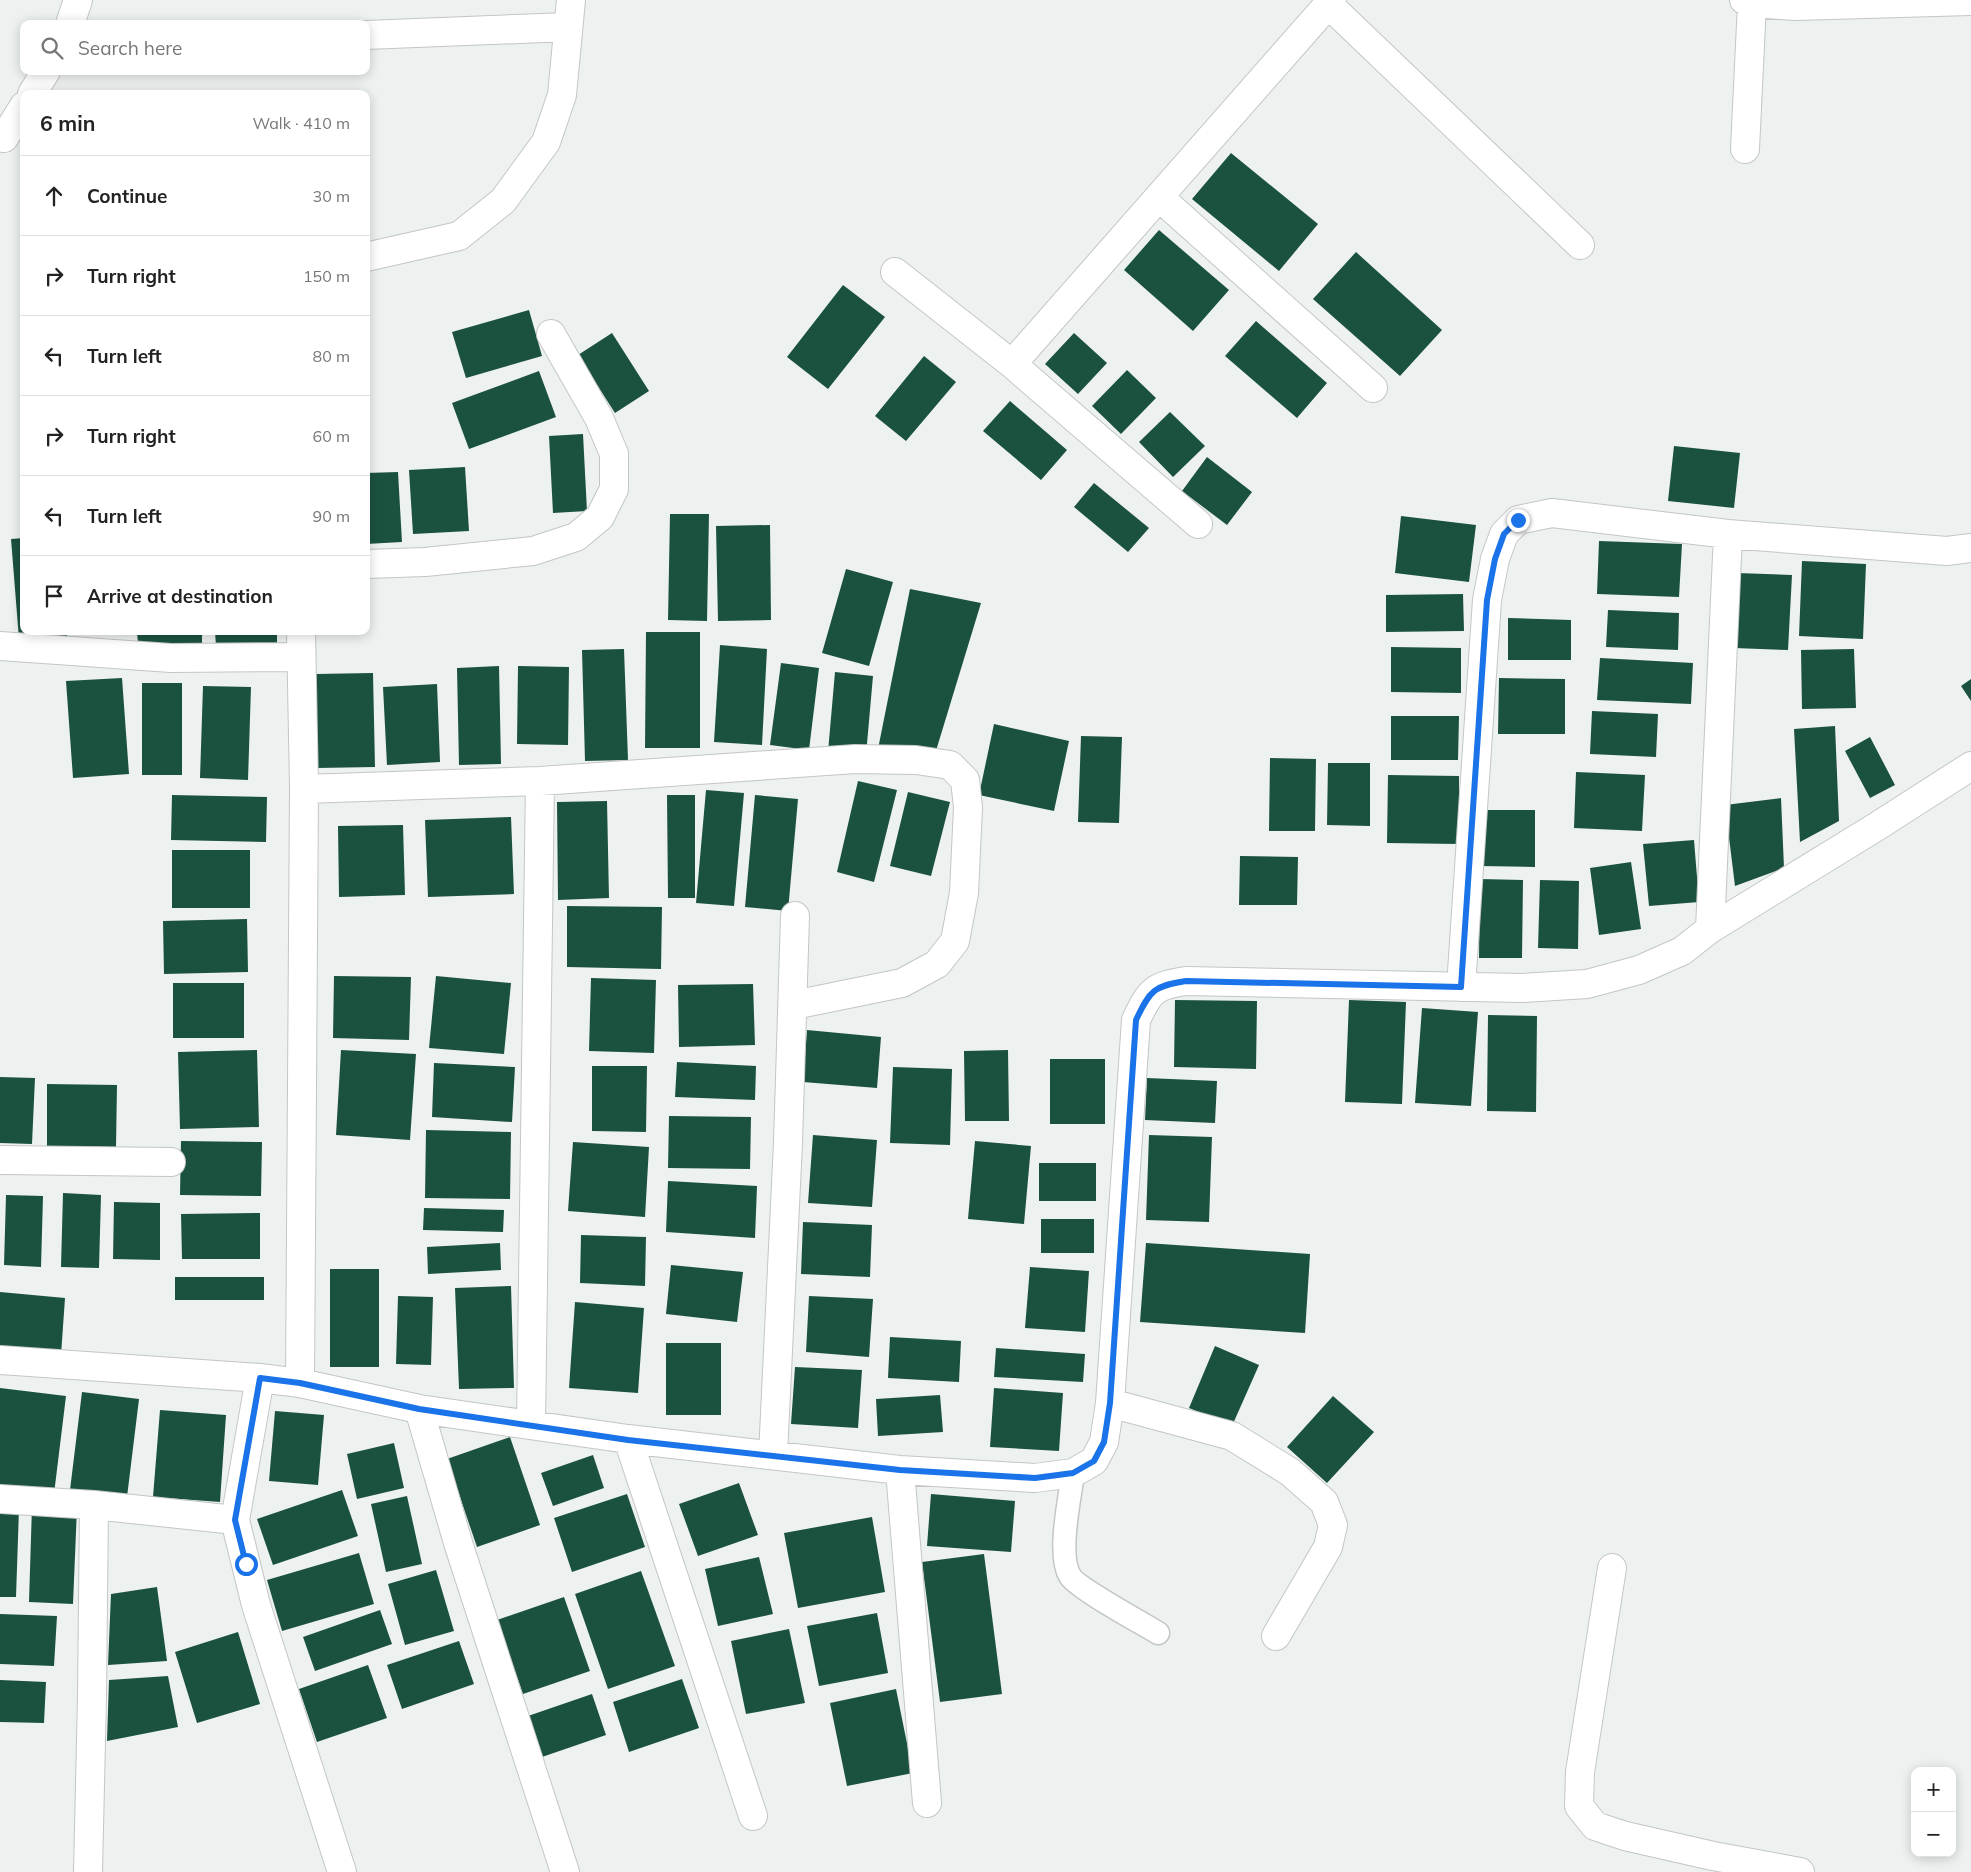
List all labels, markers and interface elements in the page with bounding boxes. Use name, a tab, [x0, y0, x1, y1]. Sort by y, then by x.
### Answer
search box	[20, 20, 370, 75]
icon: search	[38, 34, 66, 62]
text: Search here	[78, 36, 182, 60]
text: 6 min	[40, 110, 95, 136]
text: Walk · 410 m	[252, 113, 350, 133]
icon: ahead	[40, 182, 68, 210]
text: Continue	[87, 184, 167, 208]
text: 30 m	[313, 186, 350, 206]
icon: right	[40, 262, 68, 290]
text: Turn right	[87, 264, 176, 288]
text: 150 m	[303, 266, 350, 286]
icon: left	[40, 342, 68, 370]
text: Turn left	[87, 344, 162, 368]
text: 80 m	[313, 346, 350, 366]
icon: right	[40, 422, 68, 450]
text: Turn right	[87, 424, 176, 448]
text: 60 m	[313, 426, 350, 446]
icon: left	[40, 502, 68, 530]
text: Turn left	[87, 504, 162, 528]
text: 90 m	[313, 506, 350, 526]
route end	[1507, 509, 1530, 532]
icon: arrive	[40, 582, 68, 610]
text: Arrive at destination	[87, 584, 273, 608]
route start	[235, 1553, 258, 1576]
map controls	[1911, 1767, 1956, 1857]
button: +	[1911, 1767, 1956, 1812]
button: −	[1911, 1812, 1956, 1857]

